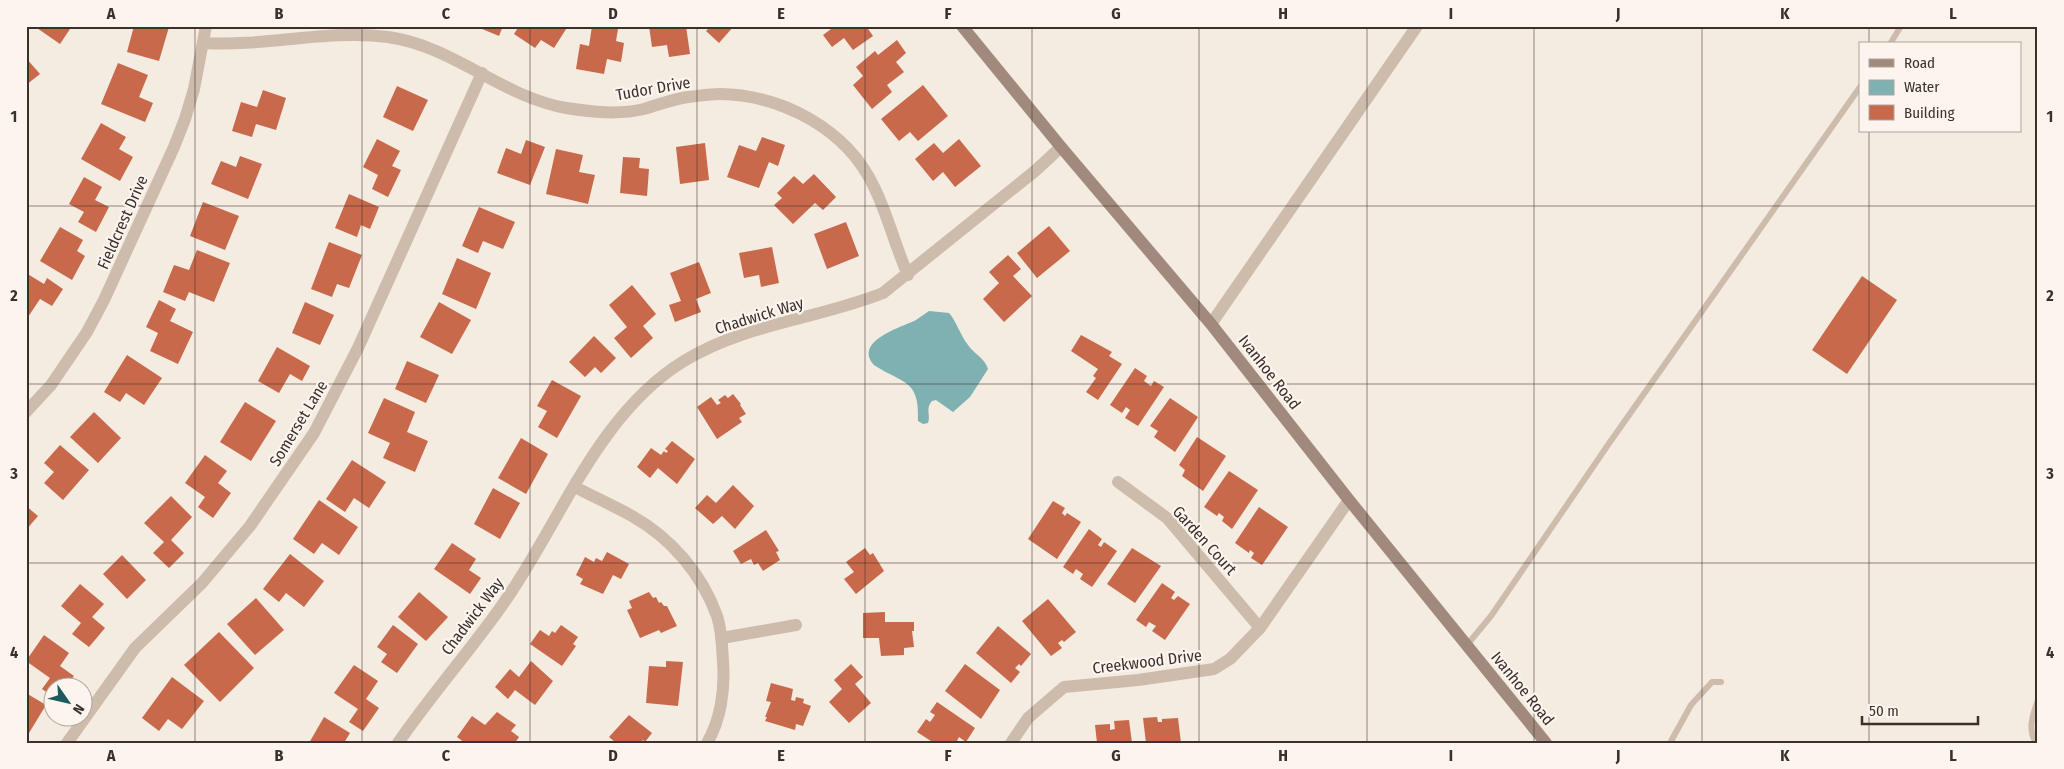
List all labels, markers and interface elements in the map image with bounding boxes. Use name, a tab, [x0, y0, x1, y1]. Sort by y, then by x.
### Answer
text: A	[106, 4, 116, 23]
text: B	[275, 4, 284, 23]
text: C	[442, 4, 451, 23]
text: D	[608, 4, 618, 23]
text: E	[777, 4, 785, 23]
text: F	[944, 4, 952, 23]
text: G	[1111, 4, 1121, 23]
text: H	[1278, 4, 1288, 23]
text: I	[1449, 4, 1453, 23]
text: J	[1615, 4, 1620, 23]
text: K	[1780, 4, 1790, 23]
text: L	[1949, 4, 1957, 23]
legend	[1859, 42, 2022, 132]
text: Road	[1904, 54, 1935, 72]
street label: Tudor Drive	[614, 73, 692, 104]
text: Water	[1904, 78, 1940, 96]
text: Building	[1904, 104, 1955, 122]
text: 1	[11, 107, 17, 126]
text: 1	[2047, 107, 2053, 126]
street label: Fieldcrest Drive	[93, 172, 152, 272]
text: 2	[9, 286, 18, 305]
text: 2	[2045, 286, 2054, 305]
street label: Chadwick Way	[713, 293, 807, 338]
street label: Ivanhoe Road	[1235, 331, 1305, 413]
street label: Somerset Lane	[265, 377, 332, 470]
text: 3	[9, 464, 18, 483]
text: 3	[2045, 464, 2054, 483]
street label: Garden Court	[1169, 502, 1241, 579]
street label: Chadwick Way	[437, 573, 508, 659]
text: 4	[10, 643, 18, 662]
text: 4	[2046, 643, 2054, 662]
street label: Creekwood Drive	[1091, 645, 1203, 678]
street label: Ivanhoe Road	[1487, 648, 1558, 729]
north arrow	[42, 676, 92, 726]
scale bar	[1862, 694, 1978, 726]
text: N	[69, 701, 88, 717]
text: 50 m	[1869, 702, 1899, 720]
text: A	[106, 746, 116, 765]
text: B	[275, 746, 284, 765]
text: C	[442, 746, 451, 765]
text: D	[608, 746, 618, 765]
text: E	[777, 746, 785, 765]
text: F	[944, 746, 952, 765]
text: G	[1111, 746, 1121, 765]
text: H	[1278, 746, 1288, 765]
text: I	[1449, 746, 1453, 765]
text: J	[1615, 746, 1620, 765]
text: K	[1780, 746, 1790, 765]
text: L	[1949, 746, 1957, 765]

